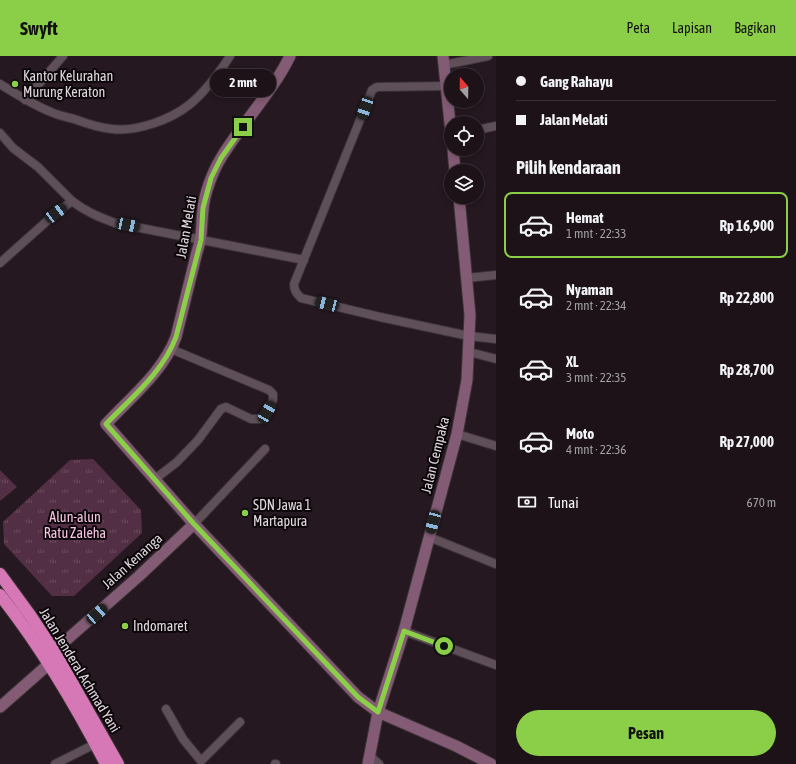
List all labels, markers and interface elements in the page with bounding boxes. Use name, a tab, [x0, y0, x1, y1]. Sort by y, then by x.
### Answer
text: Swyft	[20, 17, 58, 39]
text: Peta	[626, 20, 650, 36]
text: Lapisan	[672, 20, 712, 36]
text: Bagikan	[734, 20, 776, 36]
place label: Kantor Kelurahan Murung Keraton	[23, 68, 113, 100]
north arrow	[444, 68, 484, 108]
map controls	[444, 68, 484, 204]
callout: 2 mnt	[210, 69, 276, 97]
text: Gang Rahayu	[540, 73, 613, 90]
text: 2 mnt	[229, 75, 257, 90]
marker: Kantor Kelurahan Murung Keraton	[10, 79, 20, 89]
car	[355, 95, 375, 121]
text: Jalan Melati	[540, 111, 608, 128]
button: locate	[444, 116, 484, 156]
route end	[234, 118, 252, 136]
text: Pilih kendaraan	[516, 157, 621, 178]
button: layers	[444, 164, 484, 204]
street label: Jalan Melati	[173, 195, 199, 259]
car	[43, 201, 69, 225]
icon: car	[518, 207, 554, 243]
text: Hemat	[566, 209, 604, 226]
car	[115, 217, 141, 233]
text: Rp 16,900	[719, 217, 774, 234]
text: 1 mnt · 22:33	[566, 226, 626, 241]
icon: car	[518, 279, 554, 315]
text: Nyaman	[566, 281, 613, 298]
text: Rp 22,800	[719, 289, 774, 306]
car	[314, 295, 340, 313]
text: 2 mnt · 22:34	[566, 298, 626, 313]
icon: car	[518, 351, 554, 387]
text: XL	[566, 353, 579, 370]
text: Rp 28,700	[719, 361, 774, 378]
text: 3 mnt · 22:35	[566, 370, 626, 385]
car	[256, 399, 278, 425]
street label: Jalan Cempaka	[418, 415, 452, 495]
icon: car	[518, 423, 554, 459]
text: Moto	[566, 425, 594, 442]
text: Rp 27,000	[719, 433, 774, 450]
text: 4 mnt · 22:36	[566, 442, 626, 457]
icon: cash	[516, 491, 538, 513]
text: Tunai	[548, 494, 579, 511]
text: 670 m	[747, 495, 776, 510]
place label: SDN Jawa 1 Martapura	[253, 497, 311, 529]
marker: SDN Jawa 1 Martapura	[240, 508, 250, 518]
park label: Alun-alun Ratu Zaleha	[44, 509, 106, 541]
car	[424, 509, 442, 535]
street label: Jalan Kenanga	[99, 530, 165, 592]
car	[84, 602, 110, 626]
street label: Jalan Jenderal Achmad Yani	[36, 605, 124, 735]
place label: Indomaret	[133, 618, 188, 634]
marker: Indomaret	[120, 621, 130, 631]
route start	[435, 637, 453, 655]
button: Pesan	[516, 710, 776, 756]

